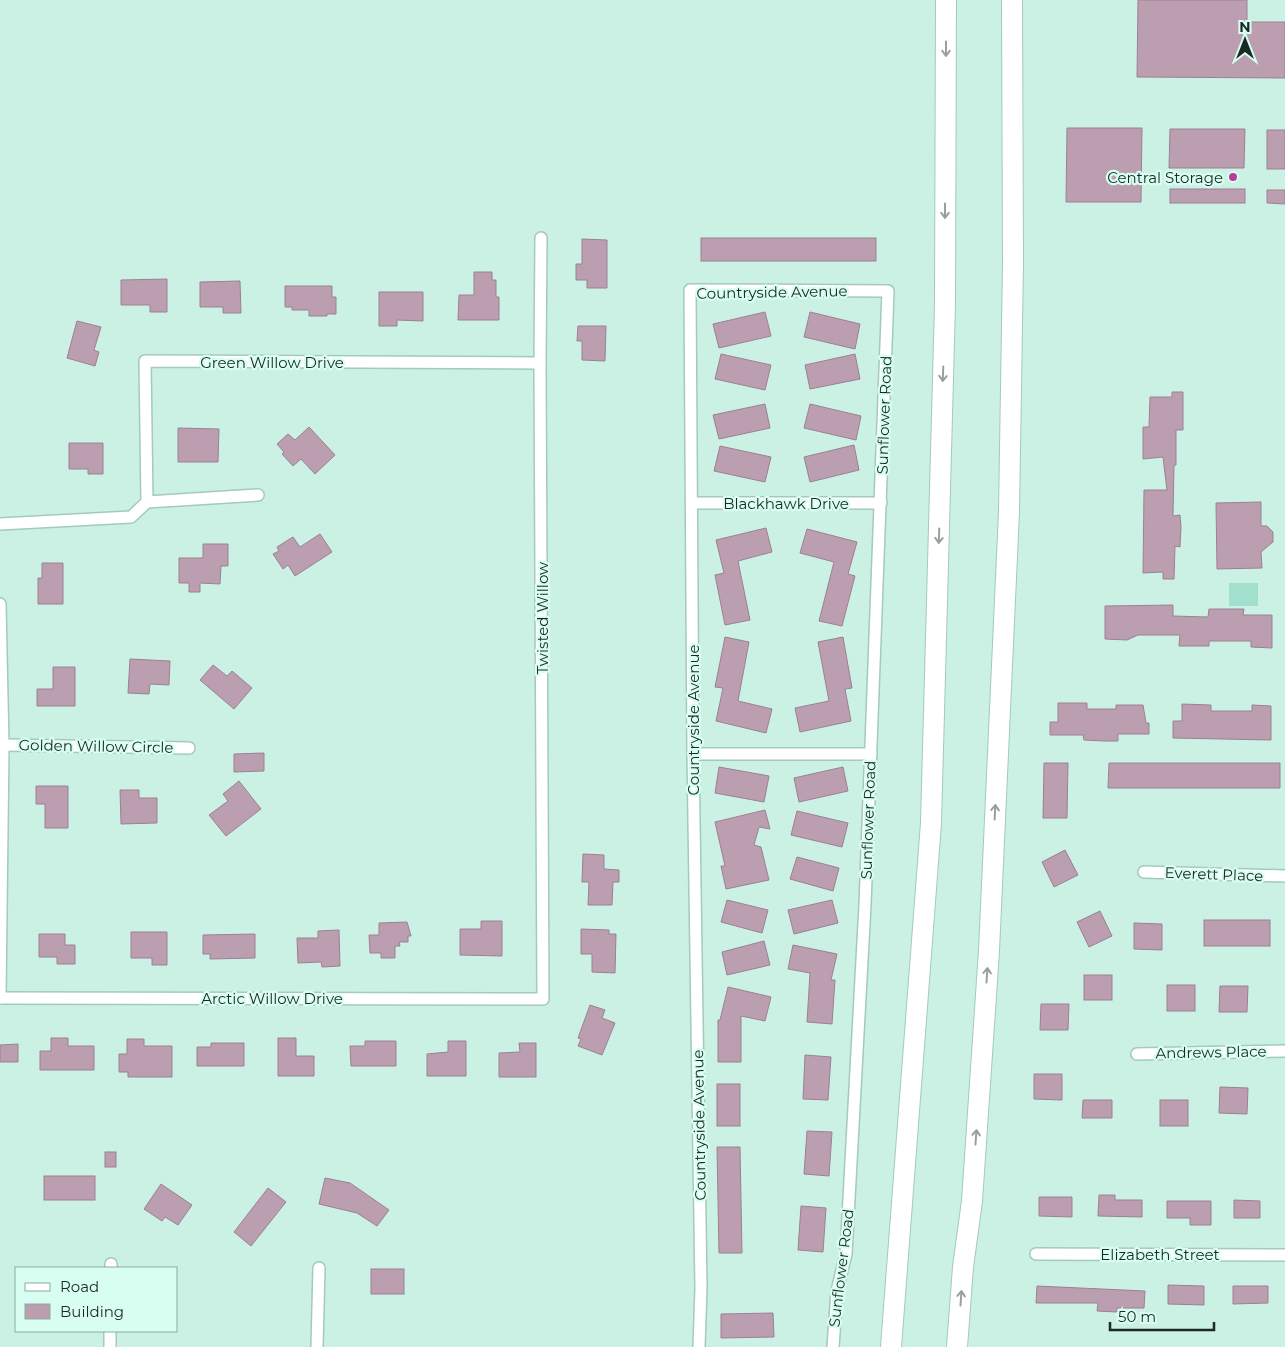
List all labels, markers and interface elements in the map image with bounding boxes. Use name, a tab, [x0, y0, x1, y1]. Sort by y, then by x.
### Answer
north arrow	[1220, 15, 1270, 65]
text: N	[1239, 18, 1251, 36]
one-way arrow	[941, 40, 951, 56]
place label: Central Storage	[1107, 168, 1223, 187]
marker: Central Storage	[1227, 171, 1239, 183]
one-way arrow	[940, 202, 950, 219]
street label: Countryside Avenue	[696, 281, 848, 303]
street label: Green Willow Drive	[200, 353, 344, 372]
street label: Sunflower Road	[872, 355, 896, 475]
one-way arrow	[938, 365, 948, 381]
street label: Blackhawk Drive	[723, 494, 849, 513]
one-way arrow	[934, 528, 943, 544]
street label: Twisted Willow	[533, 561, 552, 674]
street label: Countryside Avenue	[684, 644, 703, 796]
street label: Golden Willow Circle	[18, 735, 174, 757]
street label: Sunflower Road	[856, 760, 880, 880]
one-way arrow	[991, 805, 1000, 821]
street label: Everett Place	[1164, 863, 1264, 885]
one-way arrow	[983, 967, 992, 983]
street label: Arctic Willow Drive	[201, 989, 343, 1008]
street label: Andrews Place	[1155, 1042, 1267, 1062]
street label: Countryside Avenue	[688, 1049, 710, 1201]
one-way arrow	[971, 1129, 981, 1145]
street label: Sunflower Road	[824, 1208, 858, 1328]
street label: Elizabeth Street	[1100, 1245, 1220, 1264]
legend	[15, 1267, 178, 1332]
text: Road	[60, 1277, 99, 1296]
one-way arrow	[956, 1291, 965, 1307]
scale bar	[1110, 1300, 1214, 1332]
text: Building	[60, 1302, 124, 1321]
text: 50 m	[1118, 1307, 1156, 1326]

